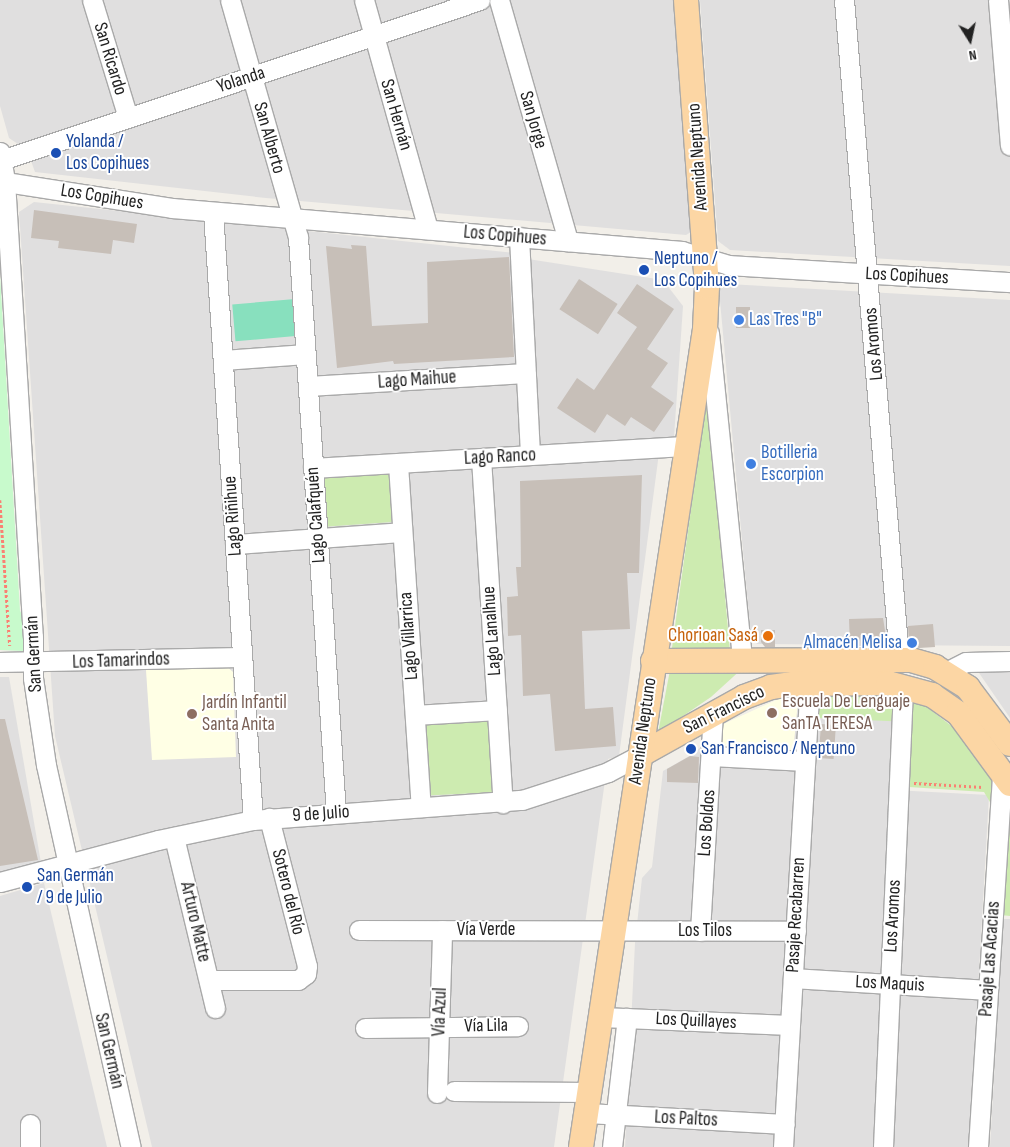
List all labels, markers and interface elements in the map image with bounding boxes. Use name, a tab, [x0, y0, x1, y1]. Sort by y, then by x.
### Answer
north arrow	[945, 15, 995, 65]
street label: San Ricardo	[88, 20, 132, 98]
text: N	[968, 46, 978, 64]
street label: Yolanda	[214, 62, 268, 98]
street label: San Hernán	[375, 77, 417, 153]
street label: San Jorge	[514, 89, 552, 151]
street label: San Alberto	[248, 100, 290, 176]
street label: Avenida Neptuno	[683, 103, 713, 211]
place label: Yolanda / Los Copihues	[66, 131, 149, 175]
marker: Yolanda / Los Copihues	[50, 147, 62, 159]
street label: Los Copihues	[59, 179, 145, 215]
street label: Los Copihues	[462, 221, 548, 251]
place label: Neptuno / Los Copihues	[654, 248, 737, 292]
street label: Los Copihues	[865, 262, 949, 290]
marker: Neptuno / Los Copihues	[638, 264, 650, 276]
street label: Los Aromos	[859, 307, 889, 381]
place label: Las Tres "B"	[749, 309, 822, 331]
marker: Las Tres "B"	[733, 314, 745, 326]
street label: Lago Maihue	[377, 366, 457, 394]
place label: Botilleria Escorpion	[761, 442, 824, 486]
street label: Lago Ranco	[463, 444, 537, 470]
marker: Botilleria Escorpion	[745, 458, 757, 470]
street label: Lago Calafquén	[301, 466, 331, 564]
street label: Lago Riñihue	[219, 475, 247, 557]
street label: Lago Lanalhue	[477, 585, 507, 677]
street label: Lago Villarrica	[395, 591, 423, 681]
street label: San Germán	[21, 615, 47, 693]
place label: Chorioan Sasá	[668, 625, 758, 647]
marker: Chorioan Sasá	[762, 630, 774, 642]
place label: Almacén Melisa	[804, 632, 902, 654]
marker: Almacén Melisa	[906, 637, 918, 649]
street label: Los Tamarindos	[72, 648, 170, 674]
street label: Avenida Neptuno	[624, 676, 662, 786]
street label: San Francisco	[680, 681, 768, 739]
place label: Escuela De Lenguaje SanTA TERESA	[782, 691, 910, 735]
place label: Jardín Infantil Santa Anita	[202, 692, 287, 736]
marker: Escuela De Lenguaje SanTA TERESA	[766, 707, 778, 719]
marker: Jardín Infantil Santa Anita	[186, 708, 198, 720]
place label: San Francisco / Neptuno	[701, 738, 855, 760]
marker: San Francisco / Neptuno	[685, 743, 697, 755]
street label: Los Boldos	[693, 789, 721, 857]
street label: 9 de Julio	[292, 801, 350, 827]
street label: Sotero del Río	[266, 847, 310, 937]
street label: Pasaje Recabarren	[782, 857, 810, 973]
place label: San Germán / 9 de Julio	[37, 865, 114, 909]
street label: Los Aromos	[880, 879, 906, 953]
street label: Arturo Matte	[175, 880, 215, 964]
marker: San Germán / 9 de Julio	[21, 881, 33, 893]
street label: Pasaje Las Acacias	[975, 900, 1005, 1018]
street label: Vía Verde	[457, 919, 515, 941]
street label: Los Tilos	[678, 920, 732, 942]
street label: Los Maquis	[855, 971, 925, 997]
street label: Vía Azul	[428, 987, 452, 1037]
street label: Los Quillayes	[655, 1007, 737, 1035]
street label: San Germán	[89, 1011, 129, 1091]
street label: Vía Lila	[464, 1014, 508, 1038]
street label: Los Paltos	[654, 1106, 718, 1132]

